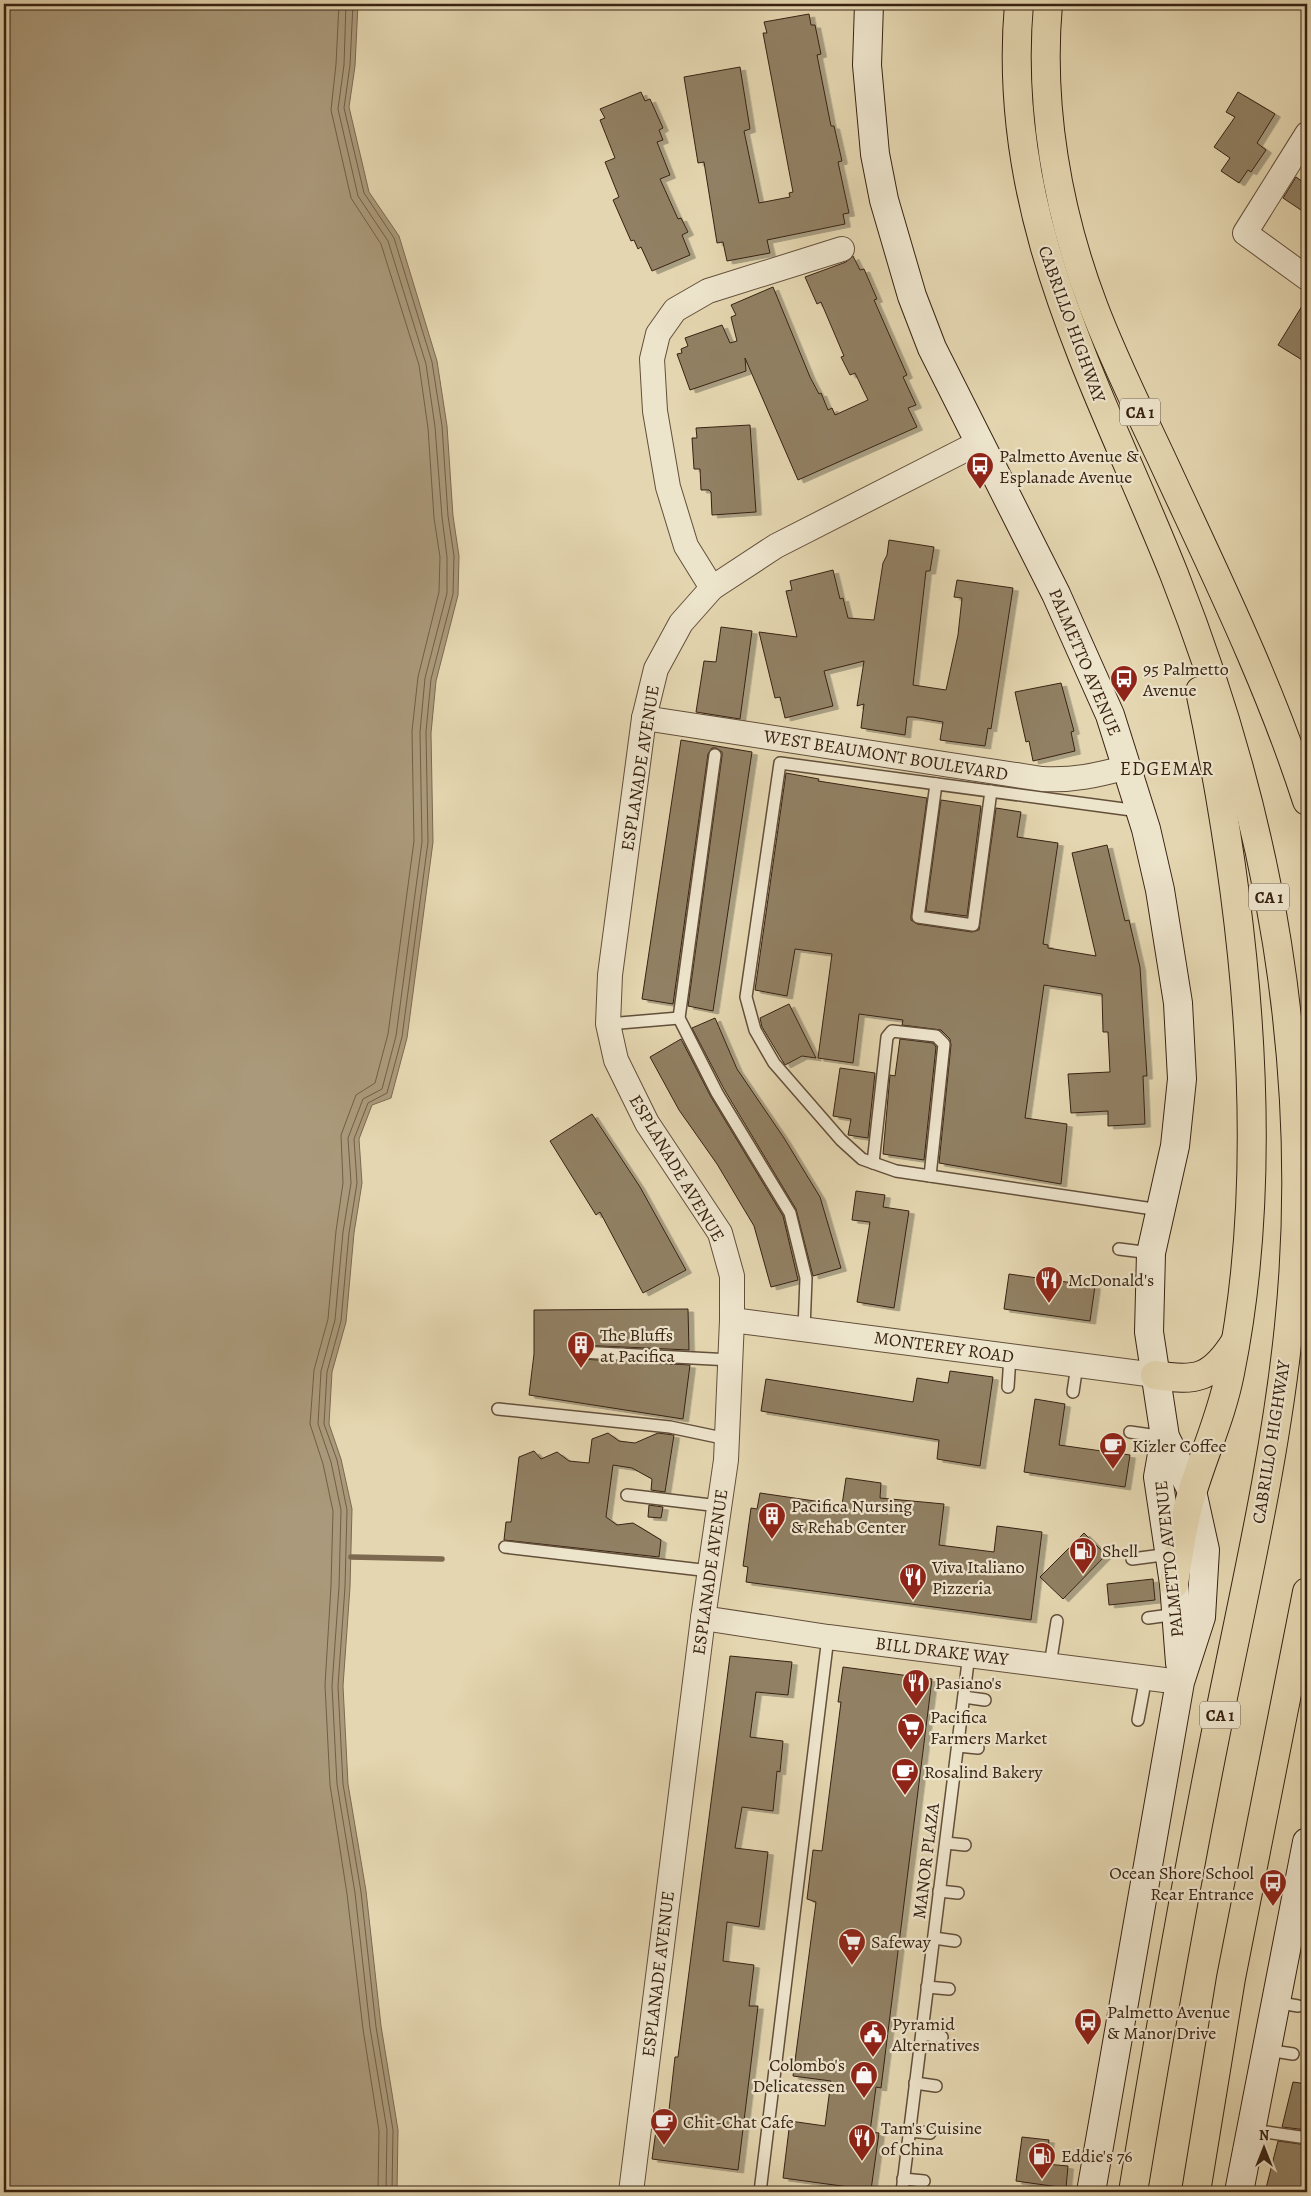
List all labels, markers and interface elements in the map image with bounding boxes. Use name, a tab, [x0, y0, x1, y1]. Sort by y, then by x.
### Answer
street label: CABRILLO HIGHWAY	[1032, 242, 1112, 407]
road number: CA 1	[1120, 398, 1160, 426]
place label: Palmetto Avenue & Esplanade Avenue	[999, 444, 1139, 489]
bus stop icon: Palmetto Avenue & Esplanade Avenue	[965, 451, 995, 490]
street label: PALMETTO AVENUE	[1043, 585, 1127, 739]
place label: 95 Palmetto Avenue	[1142, 657, 1229, 702]
bus stop icon: 95 Palmetto Avenue	[1109, 664, 1139, 703]
street label: ESPLANADE AVENUE	[615, 683, 665, 853]
street label: WEST BEAUMONT BOULEVARD	[761, 724, 1010, 786]
district label: EDGEMAR	[1120, 756, 1214, 782]
road number: CA 1	[1249, 884, 1289, 910]
street label: ESPLANADE AVENUE	[624, 1090, 730, 1246]
restaurant icon: McDonald's	[1034, 1265, 1064, 1304]
place label: McDonald's	[1068, 1268, 1154, 1292]
place label: The Bluffs at Pacifica	[600, 1323, 676, 1368]
street label: MONTEREY ROAD	[872, 1325, 1016, 1369]
building icon: The Bluffs at Pacifica	[566, 1330, 596, 1369]
street label: CABRILLO HIGHWAY	[1246, 1357, 1296, 1525]
cafe icon: Kizler Coffee	[1098, 1431, 1128, 1470]
place label: Kizler Coffee	[1132, 1434, 1227, 1458]
street label: PALMETTO AVENUE	[1149, 1479, 1189, 1639]
street label: ESPLANADE AVENUE	[686, 1487, 734, 1657]
place label: Pacifica Nursing & Rehab Center	[791, 1494, 912, 1539]
building icon: Pacifica Nursing & Rehab Center	[757, 1501, 787, 1540]
fuel station icon: Shell	[1068, 1536, 1098, 1575]
place label: Shell	[1102, 1539, 1138, 1563]
place label: Viva Italiano Pizzeria	[931, 1555, 1025, 1600]
restaurant icon: Viva Italiano Pizzeria	[898, 1562, 928, 1601]
street label: BILL DRAKE WAY	[874, 1631, 1011, 1671]
restaurant icon: Pasiano's	[901, 1668, 931, 1707]
place label: Pasiano's	[935, 1671, 1002, 1695]
road number: CA 1	[1200, 1702, 1240, 1728]
place label: Pacifica Farmers Market	[930, 1705, 1047, 1750]
supermarket icon: Pacifica Farmers Market	[896, 1712, 926, 1751]
cafe icon: Rosalind Bakery	[890, 1757, 920, 1796]
place label: Rosalind Bakery	[924, 1760, 1044, 1784]
street label: MANOR PLAZA	[907, 1801, 945, 1920]
place label: Ocean Shore School Rear Entrance	[1109, 1861, 1255, 1906]
bus stop icon: Ocean Shore School Rear Entrance	[1258, 1868, 1288, 1907]
street label: ESPLANADE AVENUE	[636, 1889, 680, 2059]
supermarket icon: Safeway	[837, 1927, 867, 1966]
place label: Safeway	[871, 1930, 932, 1954]
place label: Palmetto Avenue & Manor Drive	[1107, 2000, 1230, 2045]
bus stop icon: Palmetto Avenue & Manor Drive	[1073, 2007, 1103, 2046]
place label: Pyramid Alternatives	[891, 2012, 980, 2057]
public building icon: Pyramid Alternatives	[858, 2019, 888, 2058]
place label: Colombo's Delicatessen	[753, 2053, 845, 2098]
shop icon: Colombo's Delicatessen	[849, 2060, 879, 2099]
cafe icon: Chit-Chat Cafe	[649, 2107, 679, 2146]
place label: Chit-Chat Cafe	[683, 2110, 794, 2134]
place label: Tam's Cuisine of China	[881, 2116, 982, 2161]
restaurant icon: Tam's Cuisine of China	[847, 2123, 877, 2162]
north arrow	[1238, 2124, 1288, 2174]
text: N	[1259, 2126, 1269, 2145]
fuel station icon: Eddie's 76	[1027, 2141, 1057, 2180]
place label: Eddie's 76	[1061, 2144, 1133, 2168]

